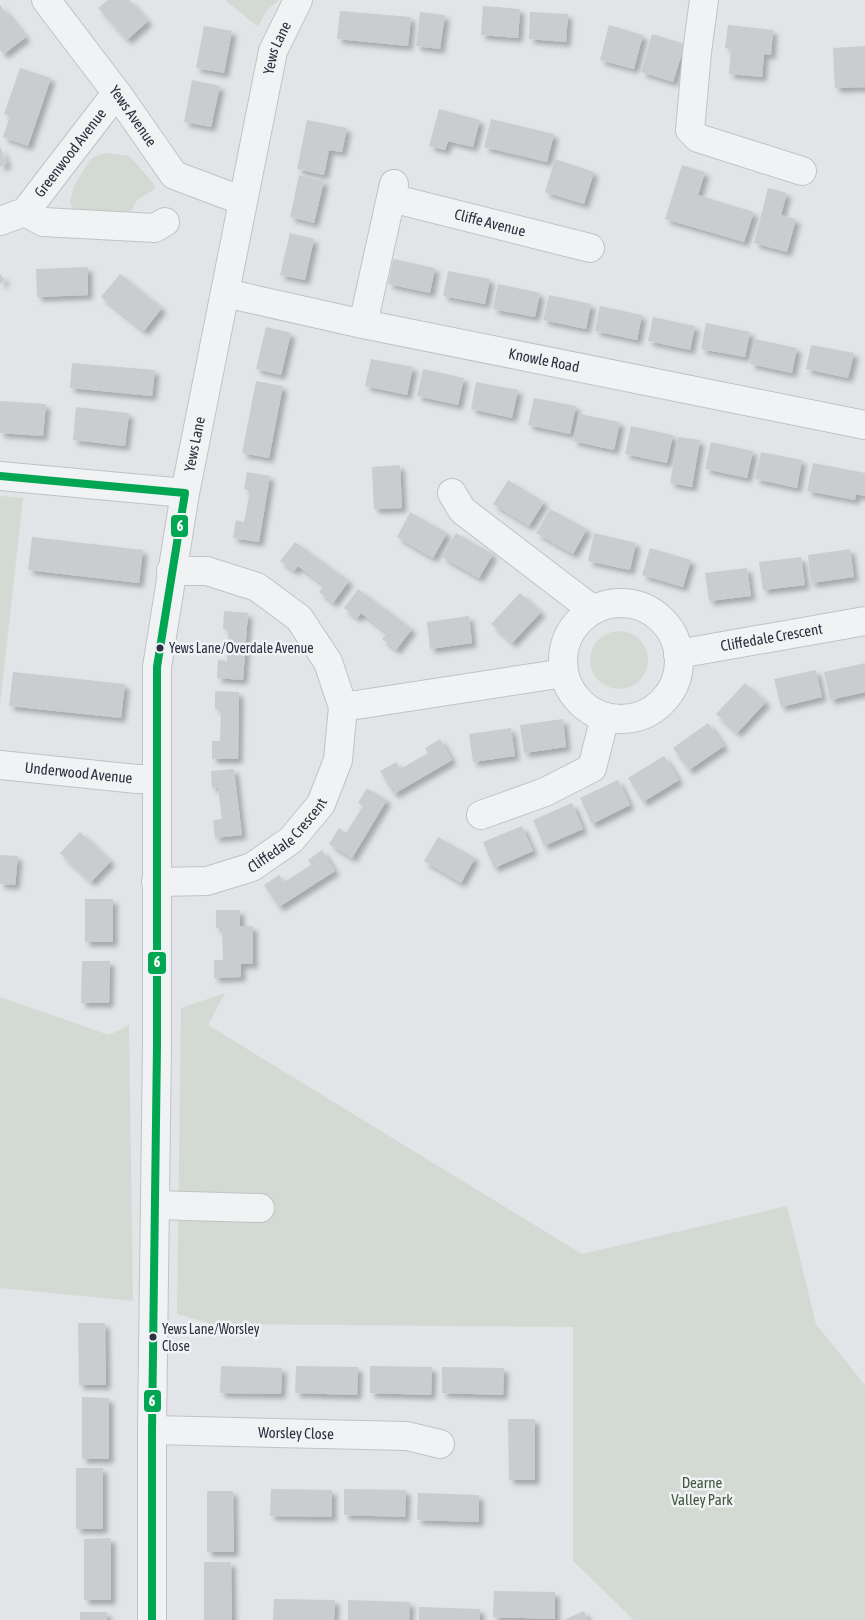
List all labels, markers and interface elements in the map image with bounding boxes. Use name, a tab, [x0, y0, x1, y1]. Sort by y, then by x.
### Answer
street label: Yews Lane	[260, 18, 294, 76]
street label: Yews Avenue	[106, 82, 161, 150]
street label: Greenwood Avenue	[31, 105, 109, 200]
street label: Cliffe Avenue	[453, 205, 528, 240]
street label: Knowle Road	[507, 344, 581, 375]
street label: Yews Lane	[180, 415, 208, 473]
line badge: 6	[170, 514, 189, 538]
text: 6	[177, 518, 184, 534]
street label: Cliffedale Crescent	[719, 620, 824, 654]
place label: Yews Lane/Overdale Avenue	[169, 640, 314, 656]
marker: Yews Lane/Overdale Avenue	[155, 643, 165, 653]
street label: Underwood Avenue	[24, 759, 134, 787]
street label: Cliffedale Crescent	[246, 796, 330, 876]
line badge: 6	[147, 951, 167, 975]
text: 6	[154, 954, 161, 970]
place label: Yews Lane/Worsley Close	[162, 1321, 260, 1354]
marker: Yews Lane/Worsley Close	[148, 1332, 158, 1342]
line badge: 6	[143, 1389, 162, 1413]
text: 6	[149, 1393, 156, 1409]
street label: Worsley Close	[258, 1423, 334, 1442]
park label: Dearne Valley Park	[671, 1474, 733, 1508]

